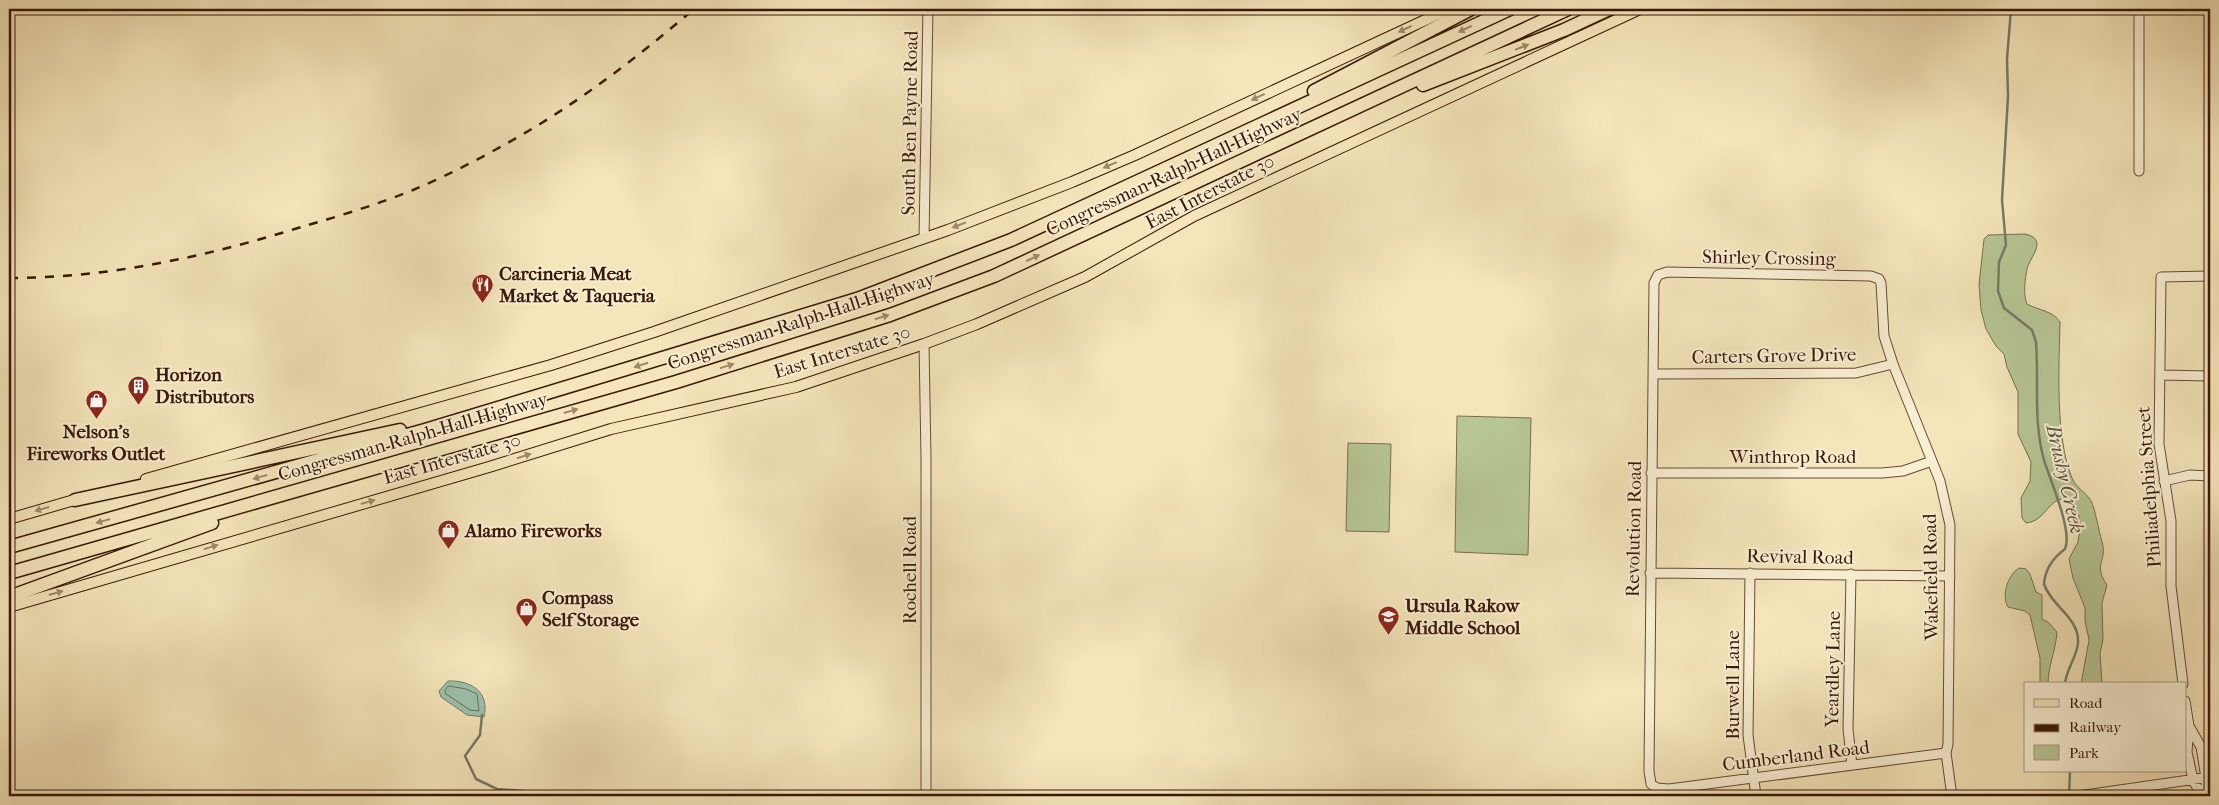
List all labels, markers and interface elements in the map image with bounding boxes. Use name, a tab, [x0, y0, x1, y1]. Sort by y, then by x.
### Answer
one-way arrow	[1398, 26, 1412, 34]
one-way arrow	[1458, 26, 1472, 34]
street label: South Ben Payne Road	[897, 30, 923, 216]
one-way arrow	[1515, 42, 1529, 50]
one-way arrow	[1251, 94, 1265, 102]
street label: Congressman Ralph Hall Highway	[1043, 103, 1306, 241]
street label: East Interstate 30	[1142, 150, 1278, 234]
one-way arrow	[1103, 162, 1117, 170]
one-way arrow	[951, 221, 966, 229]
street label: Shirley Crossing	[1702, 246, 1837, 270]
one-way arrow	[1026, 253, 1040, 261]
place label: Carcineria Meat Market & Taqueria	[498, 263, 656, 307]
street label: Congressman Ralph Hall Highway	[665, 267, 938, 375]
restaurant icon: Carcineria Meat Market & Taqueria	[471, 273, 495, 304]
one-way arrow	[875, 313, 890, 321]
street label: East Interstate 30	[771, 321, 913, 383]
street label: Carters Grove Drive	[1691, 344, 1857, 368]
one-way arrow	[633, 361, 648, 369]
one-way arrow	[720, 362, 735, 370]
place label: Horizon Distributors	[155, 364, 254, 408]
building icon: Horizon Distributors	[127, 374, 151, 405]
street label: Congressman Ralph Hall Highway	[276, 388, 551, 486]
shop icon: Nelson's Fireworks Outlet	[84, 389, 108, 420]
street label: Philiadelphia Street	[2132, 405, 2166, 568]
one-way arrow	[564, 407, 579, 415]
place label: Nelson's Fireworks Outlet	[26, 421, 166, 465]
water label: Brushy Creek	[2041, 421, 2089, 536]
street label: East Interstate 30	[381, 429, 523, 489]
street label: Winthrop Road	[1729, 446, 1857, 468]
one-way arrow	[516, 452, 531, 460]
street label: Revolution Road	[1622, 460, 1646, 597]
one-way arrow	[252, 473, 267, 481]
one-way arrow	[360, 498, 375, 506]
one-way arrow	[34, 506, 49, 514]
street label: Wakefield Road	[1919, 513, 1943, 642]
street label: Rochell Road	[899, 515, 921, 624]
one-way arrow	[96, 517, 111, 525]
shop icon: Alamo Fireworks	[437, 519, 461, 550]
place label: Alamo Fireworks	[464, 520, 602, 542]
one-way arrow	[204, 542, 219, 550]
street label: Revival Road	[1746, 545, 1854, 569]
place label: Compass Self Storage	[542, 587, 640, 631]
one-way arrow	[48, 588, 63, 596]
place label: Ursula Rakow Middle School	[1404, 595, 1521, 639]
shop icon: Compass Self Storage	[514, 597, 538, 628]
school or university icon: Ursula Rakow Middle School	[1377, 605, 1401, 636]
street label: Yeardley Lane	[1821, 610, 1845, 729]
street label: Burwell Lane	[1722, 630, 1744, 740]
legend	[2024, 682, 2186, 772]
text: Road	[2069, 694, 2103, 712]
text: Railway	[2069, 718, 2122, 736]
street label: Cumberland Road	[1721, 736, 1872, 776]
text: Park	[2069, 744, 2099, 762]

